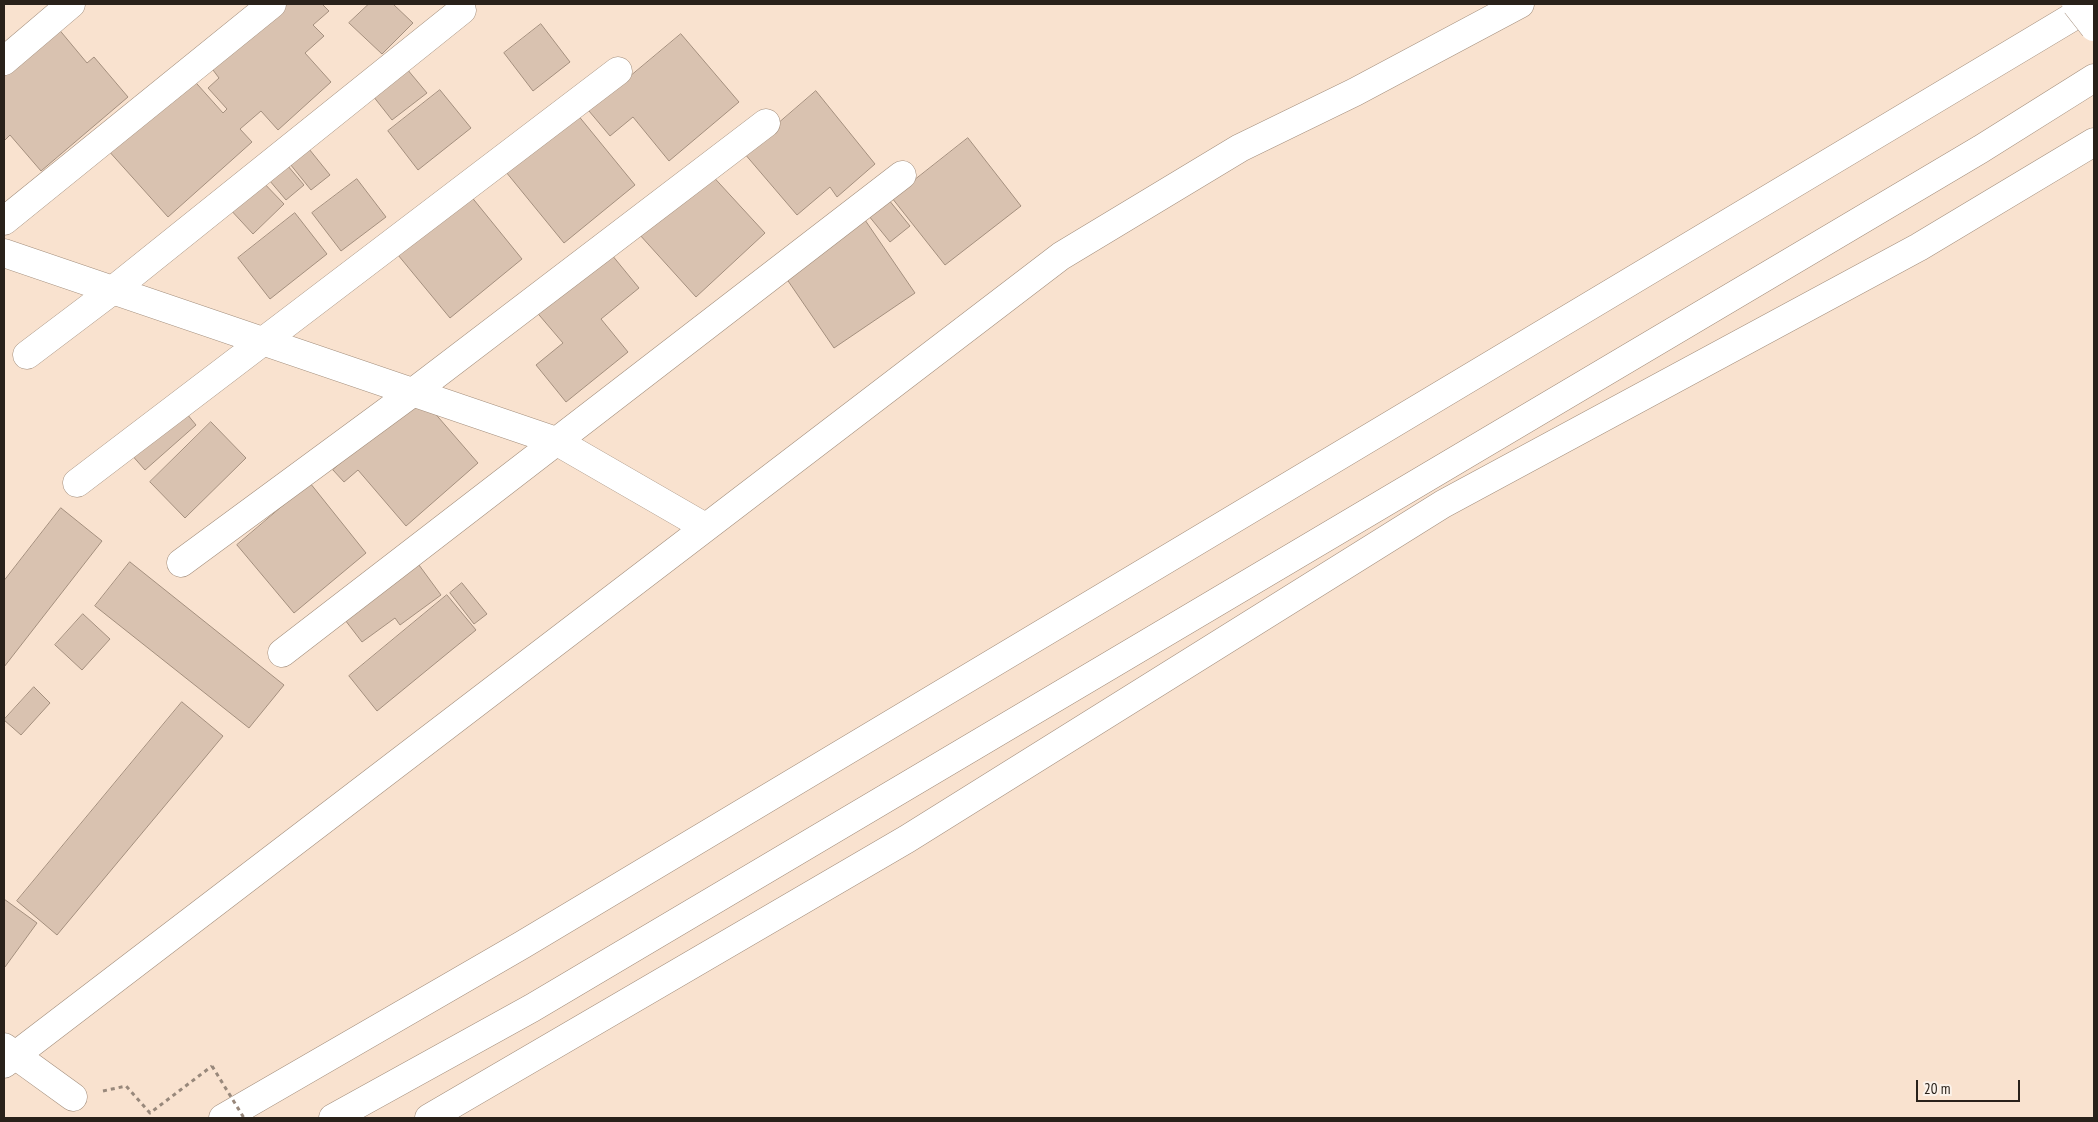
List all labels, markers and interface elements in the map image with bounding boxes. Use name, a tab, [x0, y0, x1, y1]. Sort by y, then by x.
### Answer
scale bar	[1918, 1070, 2022, 1102]
text: 20 m	[1924, 1079, 1950, 1098]

